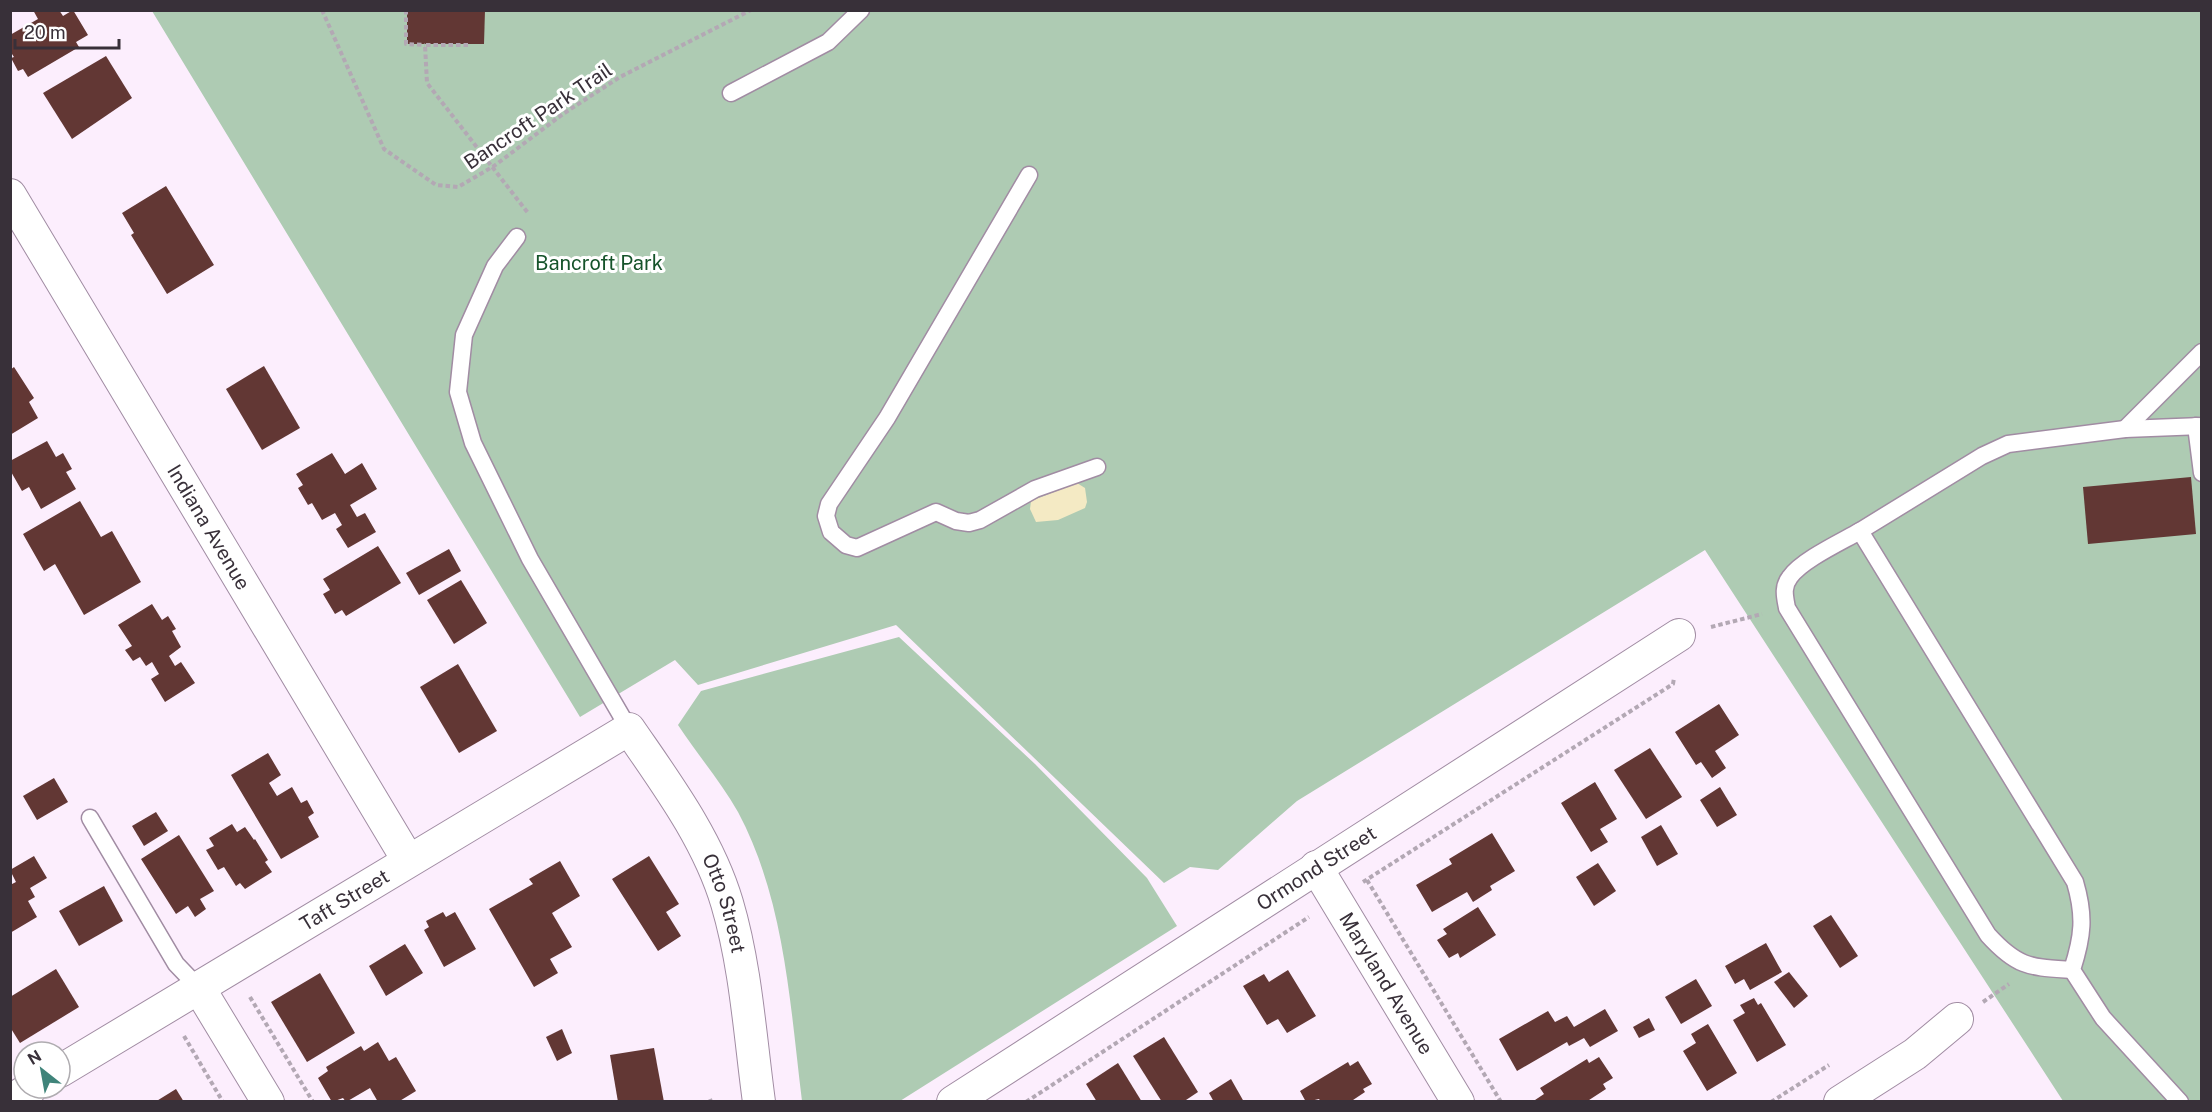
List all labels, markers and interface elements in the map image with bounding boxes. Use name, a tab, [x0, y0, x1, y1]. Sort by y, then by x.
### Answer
scale bar	[15, 12, 118, 50]
text: 20 m	[24, 22, 66, 43]
street label: Bancroft Park Trail	[459, 58, 617, 174]
park label: Bancroft Park	[535, 251, 663, 275]
street label: Indiana Avenue	[162, 460, 255, 594]
street label: Ormond Street	[1252, 821, 1381, 916]
street label: Otto Street	[697, 849, 751, 955]
street label: Taft Street	[296, 864, 394, 936]
street label: Maryland Avenue	[1334, 908, 1438, 1059]
north arrow	[12, 1040, 72, 1100]
text: N	[24, 1046, 45, 1069]

